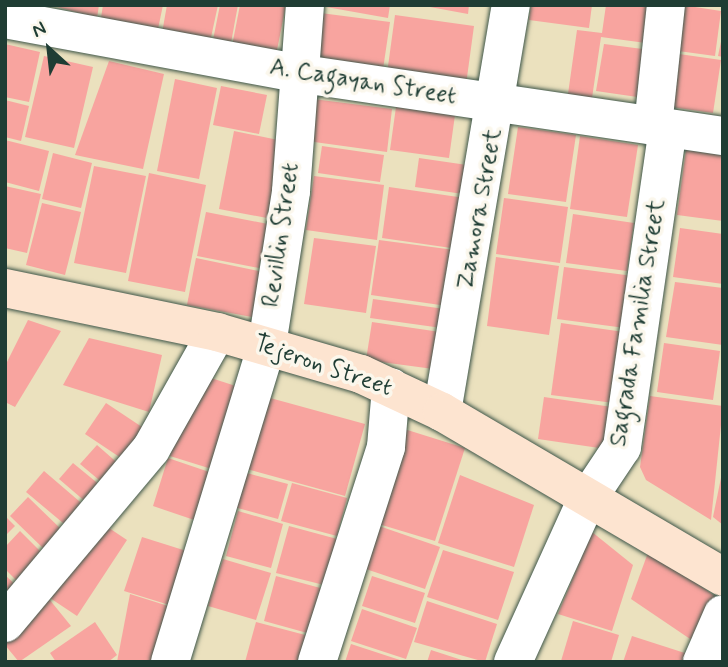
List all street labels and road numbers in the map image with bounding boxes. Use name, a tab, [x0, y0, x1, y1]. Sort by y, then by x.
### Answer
street label: A. Cagayan Street	[266, 53, 460, 111]
street label: Zamora Street	[452, 126, 508, 292]
street label: Revillin Street	[256, 159, 306, 311]
street label: Sagrada Familia Street	[605, 200, 671, 446]
street label: Tejeron Street	[248, 328, 398, 404]

